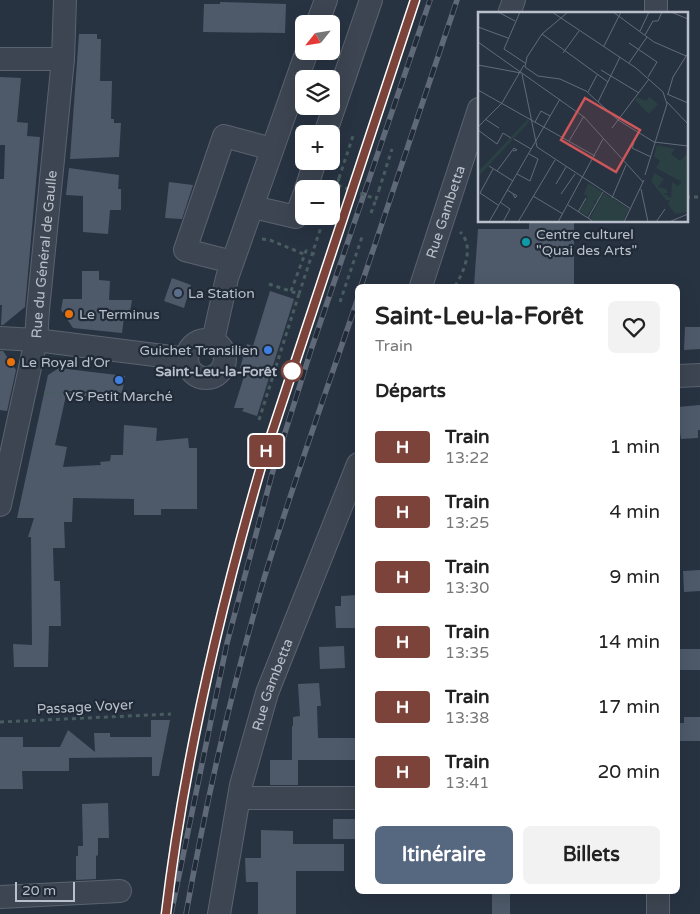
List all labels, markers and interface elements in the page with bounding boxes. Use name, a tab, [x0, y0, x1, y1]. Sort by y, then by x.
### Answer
inset map	[478, 12, 688, 222]
north arrow	[295, 15, 340, 60]
map controls	[295, 15, 340, 225]
button: layers	[295, 70, 340, 115]
button: +	[295, 125, 340, 170]
street label: Rue Gambetta	[422, 163, 468, 261]
street label: Rue du Général de Gaulle	[28, 169, 60, 339]
button: −	[295, 180, 340, 225]
place label: Centre culturel "Quai des Arts"	[536, 226, 637, 259]
marker: Centre culturel "Quai des Arts"	[520, 236, 532, 248]
place label: La Station	[188, 285, 255, 302]
marker: La Station	[172, 287, 184, 299]
button: heart	[608, 301, 660, 353]
text: Saint-Leu-la-Forêt	[375, 302, 583, 331]
place label: Le Terminus	[79, 306, 160, 323]
marker: Le Terminus	[63, 308, 75, 320]
text: Train	[375, 336, 413, 356]
place label: Guichet Transilien	[139, 342, 258, 359]
marker: Guichet Transilien	[262, 344, 274, 356]
place label: Le Royal d'Or	[21, 354, 111, 371]
marker: Le Royal d'Or	[5, 356, 17, 368]
marker: Saint-Leu-la-Forêt	[281, 360, 303, 382]
place label: Saint-Leu-la-Forêt	[155, 363, 278, 380]
marker: VS Petit Marché	[113, 374, 125, 386]
text: Départs	[375, 380, 446, 402]
place label: VS Petit Marché	[65, 388, 173, 405]
text: Train	[445, 426, 490, 448]
line badge: H	[250, 435, 282, 467]
text: H	[396, 436, 409, 458]
text: 1 min	[609, 436, 660, 458]
text: H	[259, 440, 273, 462]
text: 13:22	[445, 448, 489, 468]
text: Train	[445, 491, 490, 513]
text: H	[396, 501, 409, 523]
text: 4 min	[609, 501, 660, 523]
text: 13:25	[445, 513, 489, 533]
text: Train	[445, 556, 490, 578]
text: H	[396, 566, 409, 588]
text: 9 min	[609, 566, 660, 588]
text: 13:30	[445, 578, 489, 598]
text: Train	[445, 621, 490, 643]
text: H	[396, 631, 409, 653]
text: 14 min	[597, 631, 660, 653]
street label: Rue Gambetta	[248, 636, 296, 733]
text: 13:35	[445, 643, 489, 663]
text: Train	[445, 686, 490, 708]
street label: Passage Voyer	[36, 696, 134, 718]
text: H	[396, 696, 409, 718]
text: 17 min	[597, 696, 660, 718]
text: 13:38	[445, 708, 489, 728]
text: Train	[445, 751, 490, 773]
text: H	[396, 761, 409, 783]
text: 20 min	[597, 761, 660, 783]
text: 13:41	[445, 773, 489, 793]
button: Itinéraire	[375, 826, 513, 884]
button: Billets	[523, 826, 660, 884]
scale bar	[15, 879, 75, 902]
text: 20 m	[22, 882, 56, 899]

